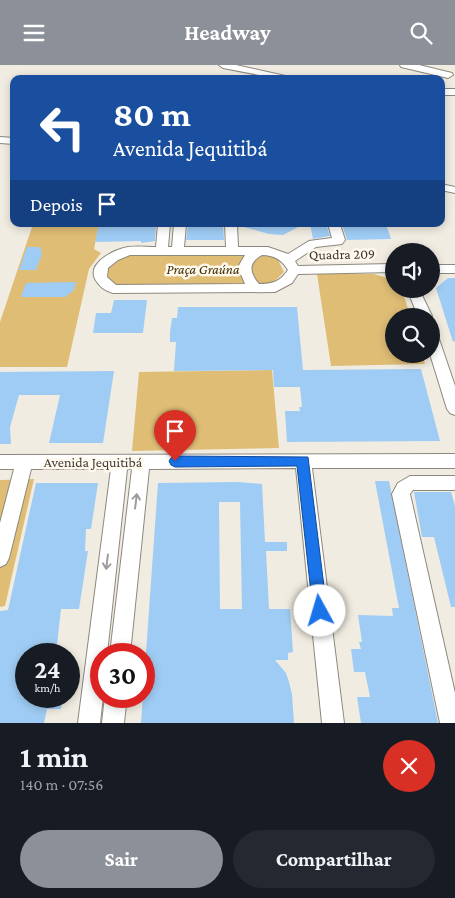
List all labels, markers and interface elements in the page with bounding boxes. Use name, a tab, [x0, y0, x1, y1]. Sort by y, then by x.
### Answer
icon: menu	[20, 19, 48, 47]
icon: search	[407, 19, 435, 47]
text: Headway	[184, 20, 271, 45]
icon: left	[30, 95, 95, 160]
text: 80 m	[113, 95, 191, 134]
text: Avenida Jequitibá	[113, 136, 268, 161]
icon: arrive	[93, 190, 121, 218]
text: Depois	[30, 194, 83, 215]
map controls	[385, 243, 440, 363]
button: sound	[385, 243, 440, 298]
street label: Quadra 209	[309, 245, 375, 263]
park label: Praça Graúna	[166, 261, 240, 277]
button: search	[385, 308, 440, 363]
pin	[154, 410, 196, 461]
icon: arrive	[161, 417, 189, 445]
street label: Avenida Jequitibá	[44, 454, 143, 470]
one-way arrow	[131, 493, 141, 509]
one-way arrow	[102, 554, 112, 570]
position arrow	[293, 584, 345, 636]
speed limit sign: 30	[90, 643, 155, 708]
text: 24	[34, 656, 61, 683]
text: km/h	[35, 681, 60, 695]
text: 1 min	[20, 740, 88, 773]
button: close	[383, 740, 435, 792]
text: 140 m · 07:56	[20, 776, 103, 793]
button: Sair	[20, 830, 223, 888]
button: Compartilhar	[233, 830, 435, 888]

